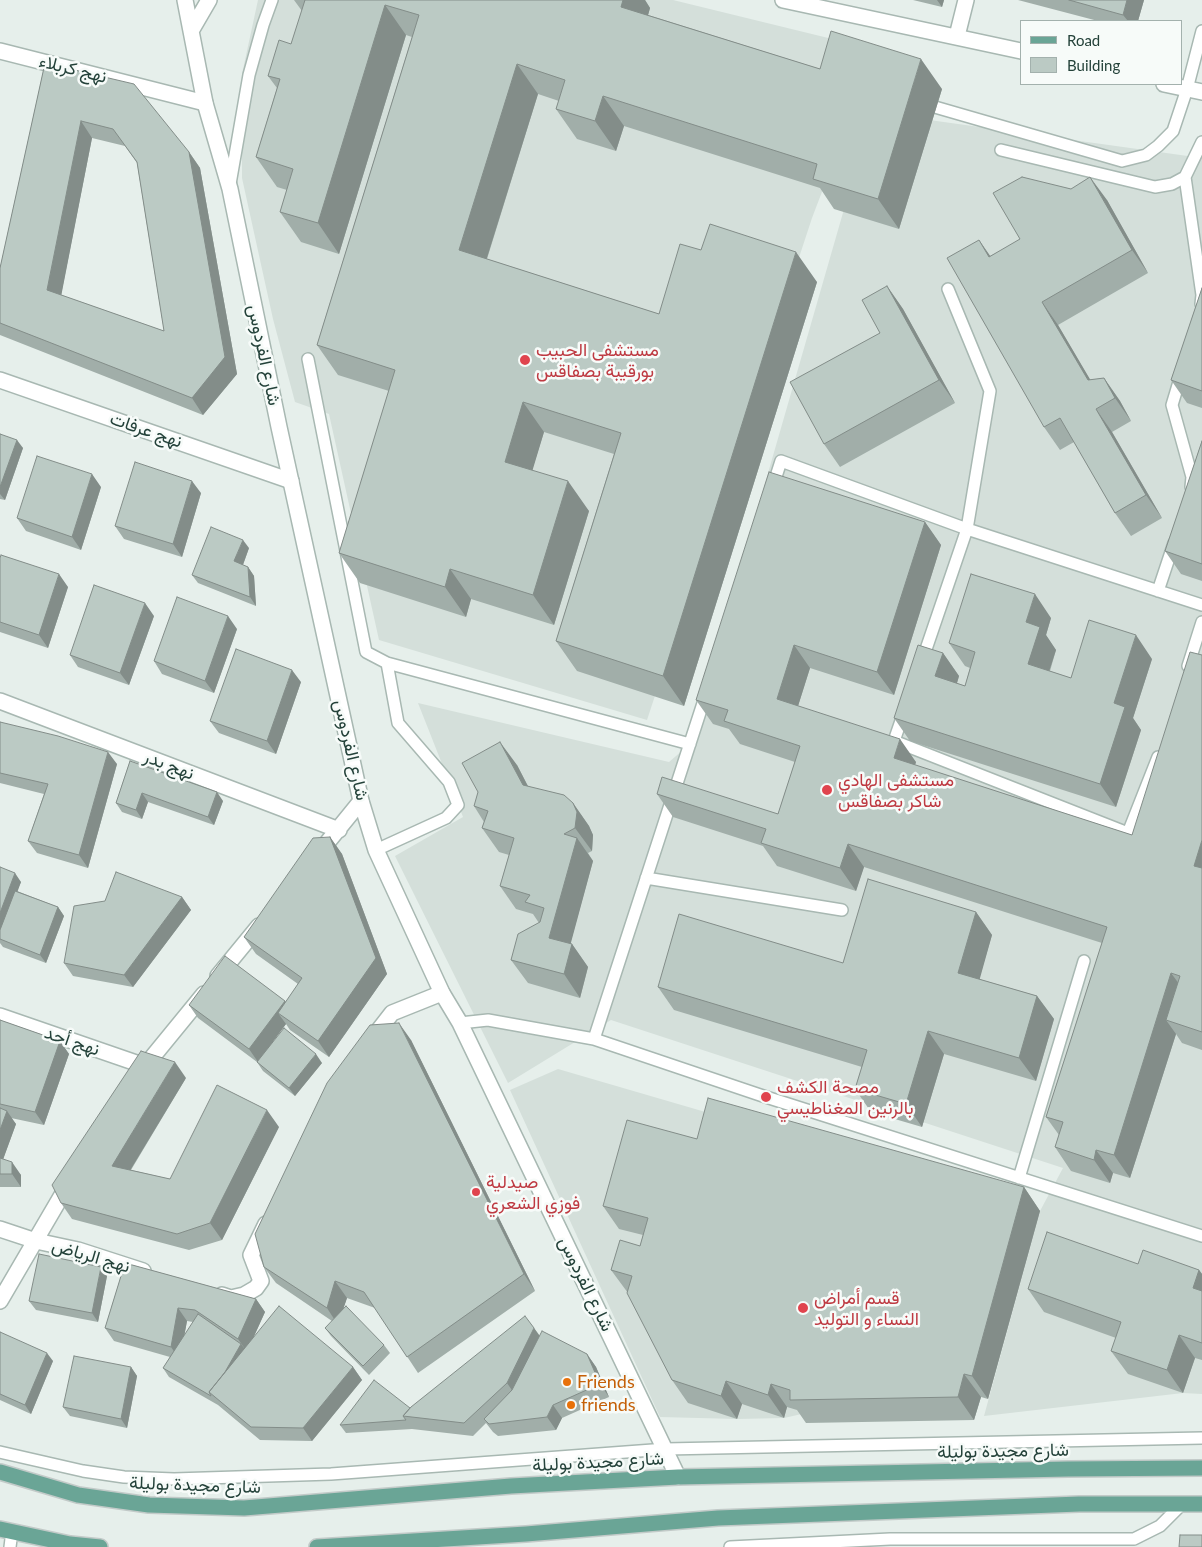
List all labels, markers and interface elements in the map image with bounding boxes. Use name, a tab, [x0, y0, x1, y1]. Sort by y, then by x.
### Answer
legend	[1020, 20, 1182, 85]
text: Road	[1067, 31, 1100, 49]
street label: نهج كربلاء	[37, 50, 109, 88]
text: Building	[1067, 56, 1120, 74]
street label: شارع الفردوس	[243, 303, 285, 407]
place label: مستشفى الحبيب بورقيبة بصفاقس	[536, 339, 659, 382]
marker: مستشفى الحبيب بورقيبة بصفاقس	[518, 353, 532, 367]
street label: نهج عرفات	[107, 408, 185, 452]
street label: شارع الفردوس	[329, 698, 373, 802]
street label: نهج بدر	[141, 746, 197, 784]
place label: مستشفى الهادي شاكر بصفاقس	[838, 769, 954, 812]
marker: مستشفى الهادي شاكر بصفاقس	[820, 783, 834, 797]
street label: نهج أحد	[42, 1022, 102, 1060]
place label: مصحة الكشف بالرنين المغناطيسي	[777, 1076, 914, 1118]
marker: مصحة الكشف بالرنين المغناطيسي	[759, 1090, 773, 1104]
place label: صيدلية فوزي الشعري	[486, 1171, 580, 1214]
marker: صيدلية فوزي الشعري	[470, 1186, 482, 1198]
street label: شارع الفردوس	[554, 1233, 618, 1335]
street label: نهج الرياض	[49, 1235, 133, 1277]
place label: قسم أمراض النساء و التوليد	[814, 1287, 919, 1330]
marker: قسم أمراض النساء و التوليد	[796, 1301, 810, 1315]
place label: Friends	[577, 1371, 635, 1393]
marker: Friends	[561, 1376, 573, 1388]
place label: friends	[581, 1394, 636, 1416]
marker: friends	[565, 1399, 577, 1411]
street label: شارع مجيدة بوليلة	[937, 1439, 1069, 1463]
street label: شارع مجيدة بوليلة	[532, 1448, 664, 1476]
street label: شارع مجيدة بوليلة	[129, 1472, 261, 1498]

